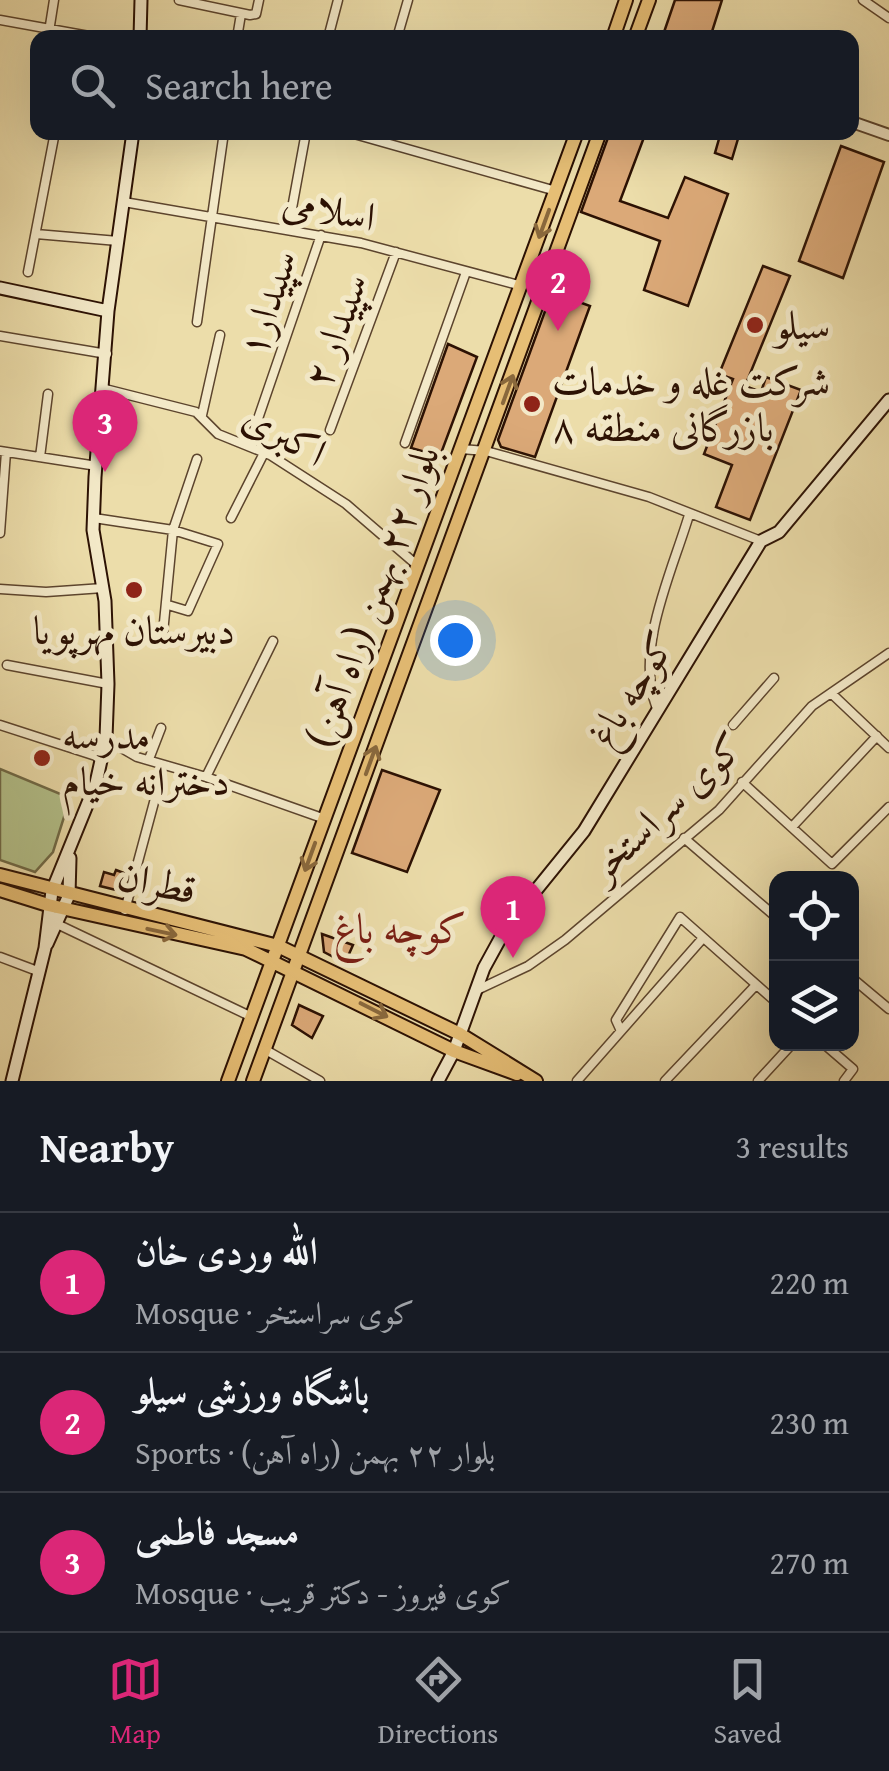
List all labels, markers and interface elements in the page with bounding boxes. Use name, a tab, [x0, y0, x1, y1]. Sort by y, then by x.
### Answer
search box	[30, 30, 859, 140]
text: Search here	[145, 57, 333, 113]
icon: search	[65, 58, 120, 113]
street label: اسلامی	[278, 171, 380, 246]
one-way arrow	[534, 208, 552, 239]
street label: سپیدار۱	[222, 242, 311, 364]
pin: 2	[526, 248, 590, 331]
street label: سپیدار ۲	[287, 264, 382, 395]
place label: سیلو	[771, 295, 830, 354]
marker: سیلو	[744, 314, 766, 336]
place label: شرکت غله و خدمات بازرگانی منطقه ۸	[552, 351, 830, 456]
one-way arrow	[500, 375, 518, 406]
street label: اکبری	[233, 387, 338, 481]
pin: 3	[72, 390, 138, 472]
marker: شرکت غله و خدمات بازرگانی منطقه ۸	[521, 393, 543, 415]
street label: بلوار ۲۲ بهمن (راه آهن)	[289, 436, 454, 755]
marker: دبیرستان مهرپویا	[123, 579, 145, 601]
place label: دبیرستان مهرپویا	[33, 600, 235, 659]
your location	[430, 615, 481, 666]
street label: کوچه باغ	[572, 619, 693, 761]
place label: مدرسه دخترانه خیام	[62, 705, 230, 816]
street label: کوی سراستخر	[571, 718, 757, 896]
one-way arrow	[364, 745, 382, 775]
marker: مدرسه دخترانه خیام	[31, 747, 53, 769]
one-way arrow	[300, 841, 318, 872]
street label: قطران	[112, 844, 202, 919]
map controls	[769, 871, 859, 1051]
button: locate	[769, 871, 859, 961]
pin: 1	[480, 876, 546, 958]
district label: کوچه باغ	[333, 897, 467, 964]
one-way arrow	[145, 923, 177, 942]
button: layers	[769, 961, 859, 1051]
one-way arrow	[359, 1001, 388, 1020]
text: Nearby	[40, 1116, 174, 1177]
text: 3 results	[736, 1123, 849, 1170]
text: الله وردی خان	[135, 1222, 318, 1278]
text: 1	[64, 1259, 81, 1306]
text: 220 m	[770, 1259, 849, 1306]
text: Mosque · کوی سراستخر	[135, 1289, 415, 1336]
text: باشگاه ورزشی سیلو	[135, 1362, 369, 1418]
text: 2	[64, 1399, 81, 1446]
text: 230 m	[770, 1399, 849, 1446]
text: Sports · بلوار ۲۲ بهمن (راه آهن)	[135, 1429, 495, 1476]
text: مسجد فاطمی	[135, 1502, 299, 1558]
text: 3	[64, 1539, 81, 1586]
text: 270 m	[770, 1539, 849, 1586]
text: Mosque · کوی فیروز - دکتر قریب	[135, 1569, 511, 1616]
tab: Map	[108, 1652, 163, 1753]
tab: Directions	[378, 1652, 498, 1753]
tab: Saved	[714, 1652, 781, 1753]

